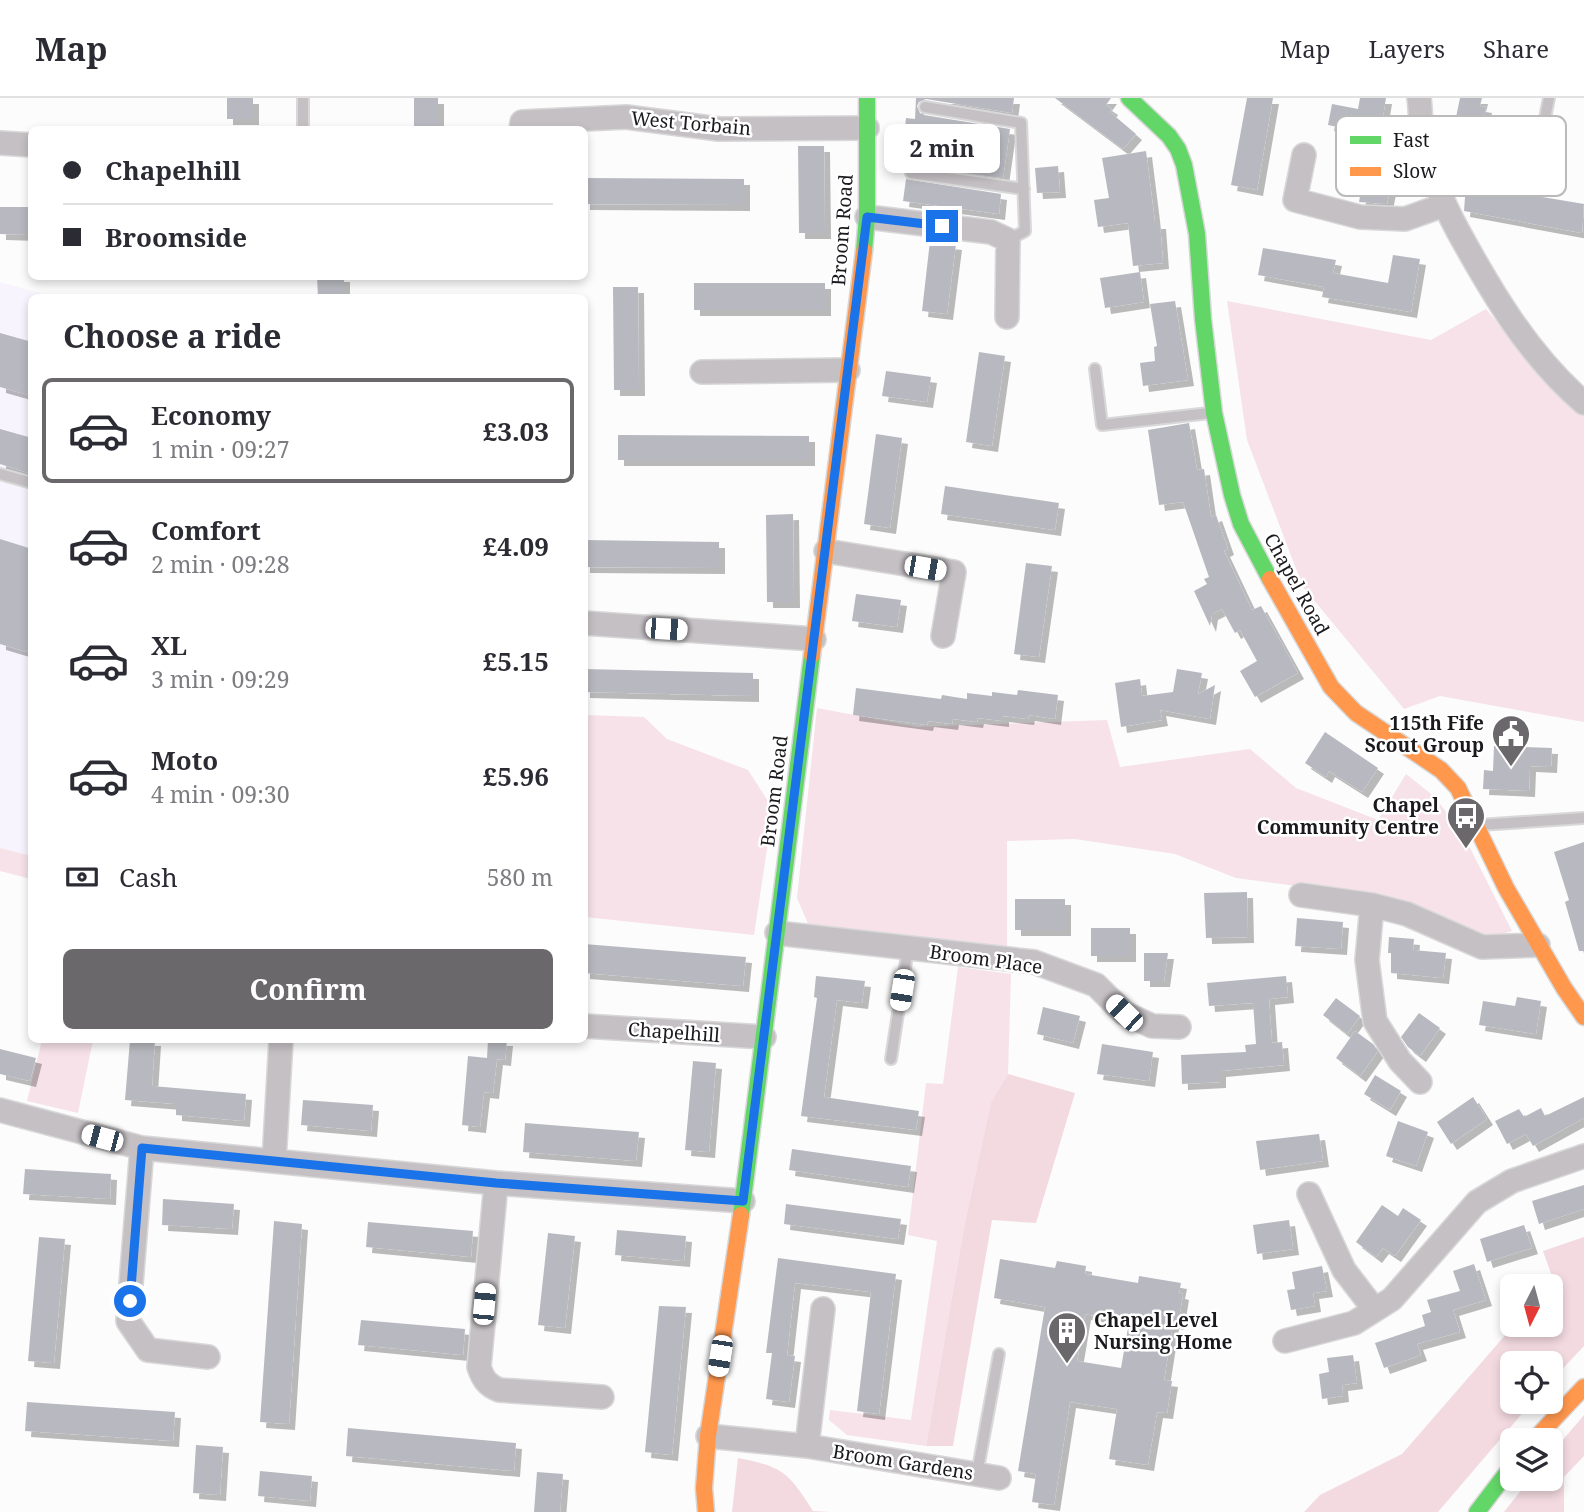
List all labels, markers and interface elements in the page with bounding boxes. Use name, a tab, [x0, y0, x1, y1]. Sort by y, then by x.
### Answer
text: Map	[35, 26, 108, 71]
text: Map	[1280, 32, 1331, 65]
text: Layers	[1369, 32, 1445, 65]
text: Share	[1483, 32, 1549, 65]
street label: West Torbain	[630, 105, 752, 141]
legend	[1336, 116, 1566, 196]
callout: 2 min	[884, 124, 1000, 174]
text: Fast	[1393, 127, 1430, 153]
text: 2 min	[909, 132, 975, 164]
text: Chapelhill	[105, 152, 241, 188]
text: Slow	[1393, 158, 1437, 184]
street label: Broom Road	[825, 173, 859, 287]
route end	[926, 210, 958, 242]
text: Broomside	[105, 219, 247, 255]
text: Choose a ride	[63, 314, 282, 357]
text: Economy	[151, 397, 271, 433]
icon: car	[67, 399, 130, 462]
text: £3.03	[483, 413, 549, 449]
text: 1 min · 09:27	[151, 433, 289, 465]
text: Comfort	[151, 512, 261, 548]
icon: car	[67, 514, 130, 577]
text: £4.09	[483, 528, 549, 564]
street label: Chapel Road	[1258, 528, 1336, 640]
text: 2 min · 09:28	[151, 548, 289, 580]
car	[903, 554, 948, 582]
car	[645, 617, 688, 641]
text: XL	[151, 627, 187, 663]
icon: car	[67, 629, 130, 692]
text: £5.15	[483, 643, 549, 679]
text: 3 min · 09:29	[151, 663, 289, 695]
place label: 115th Fife Scout Group	[1365, 710, 1484, 758]
public building icon: 115th Fife Scout Group	[1490, 713, 1532, 768]
street label: Broom Road	[754, 734, 794, 848]
text: Moto	[151, 742, 218, 778]
icon: car	[67, 744, 130, 807]
text: £5.96	[483, 758, 549, 794]
text: 4 min · 09:30	[151, 778, 289, 810]
place label: Chapel Community Centre	[1257, 792, 1439, 840]
bus stop icon: Chapel Community Centre	[1445, 795, 1487, 850]
icon: cash	[63, 858, 101, 896]
text: Cash	[119, 859, 178, 895]
text: 580 m	[487, 861, 553, 893]
street label: Broom Place	[928, 938, 1044, 980]
button: Confirm	[63, 949, 553, 1029]
car	[889, 968, 916, 1012]
car	[1102, 991, 1147, 1035]
street label: Chapelhill	[627, 1016, 721, 1048]
car	[79, 1122, 126, 1154]
north arrow	[1500, 1274, 1563, 1337]
map controls	[1500, 1274, 1563, 1491]
car	[472, 1282, 497, 1326]
route start	[114, 1285, 146, 1317]
place label: Chapel Level Nursing Home	[1094, 1307, 1233, 1355]
building icon: Chapel Level Nursing Home	[1046, 1310, 1088, 1365]
car	[707, 1334, 734, 1378]
button: locate	[1500, 1351, 1563, 1414]
button: layers	[1500, 1428, 1563, 1491]
street label: Broom Gardens	[831, 1438, 975, 1486]

